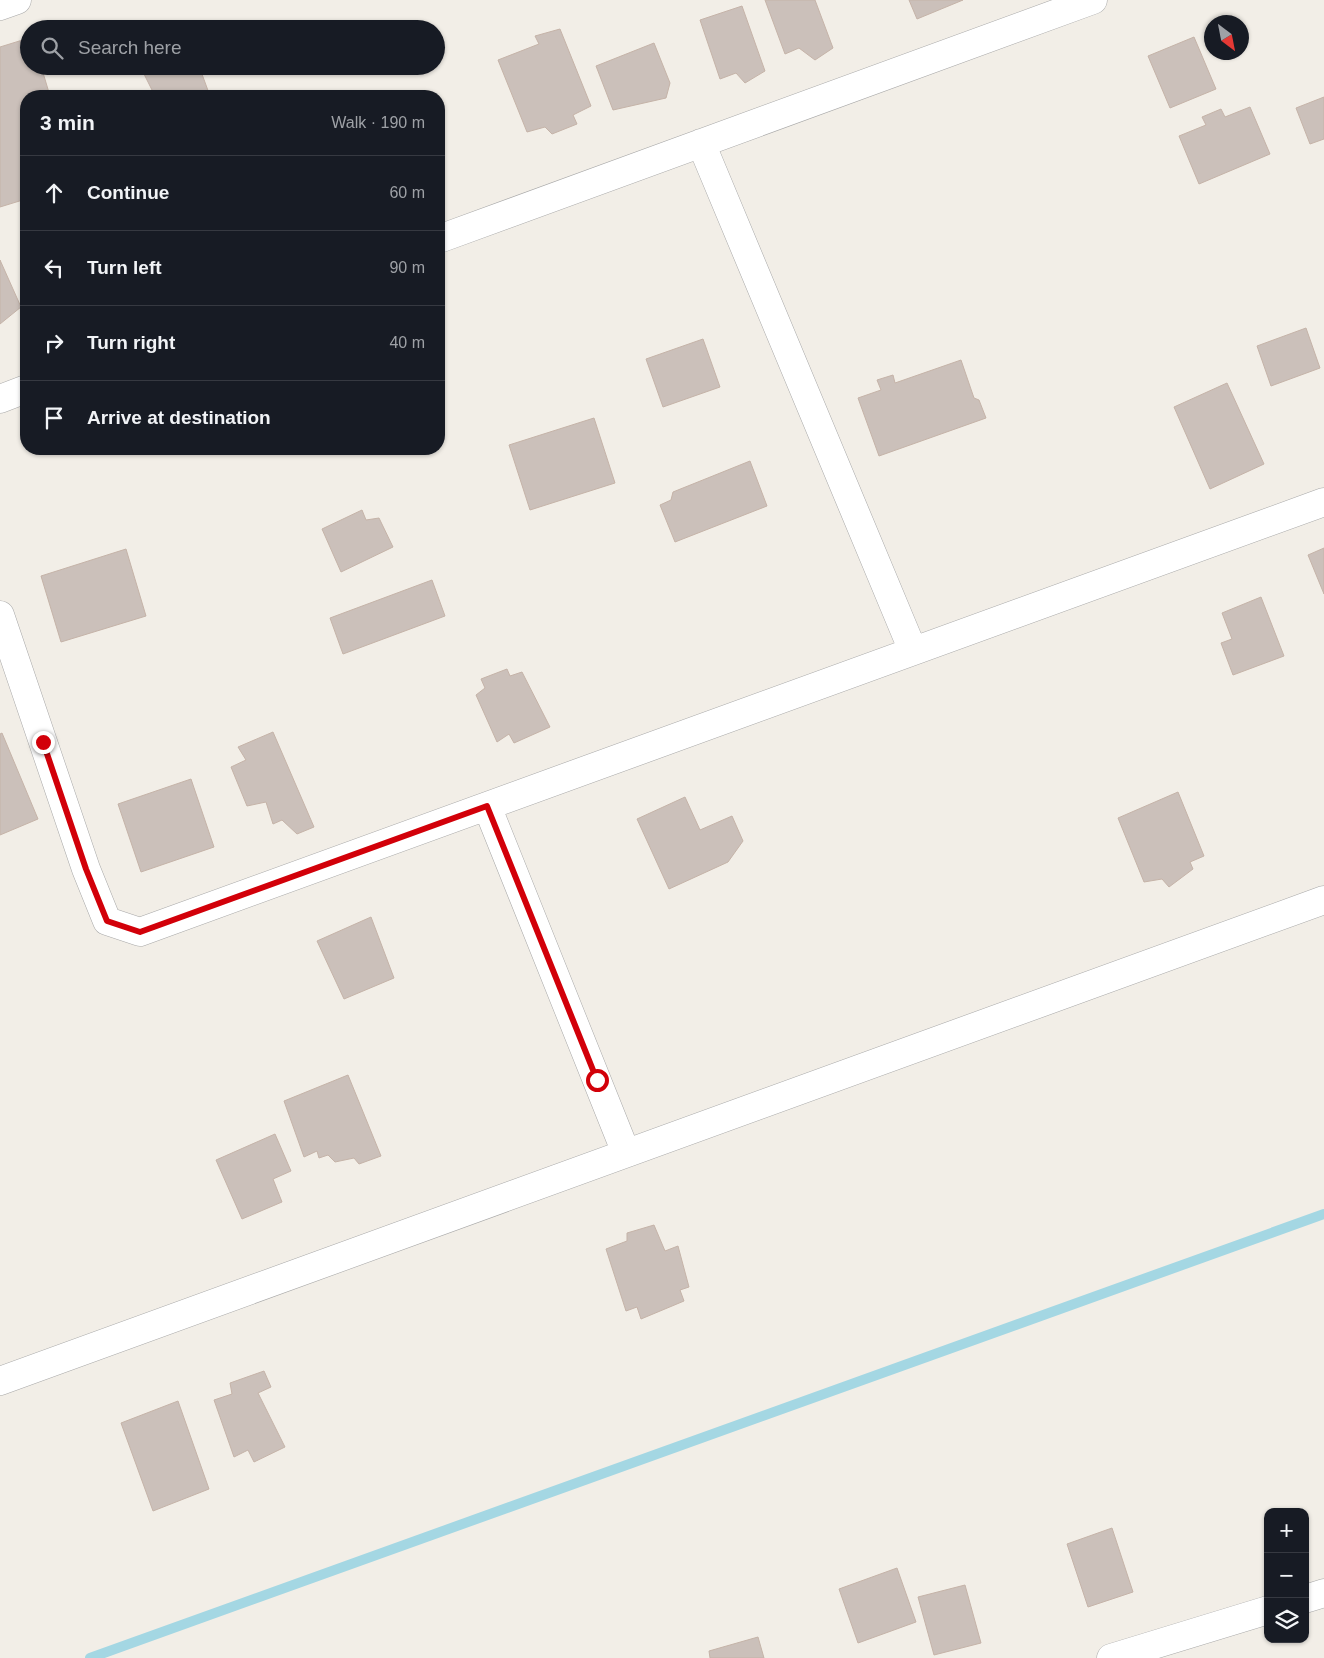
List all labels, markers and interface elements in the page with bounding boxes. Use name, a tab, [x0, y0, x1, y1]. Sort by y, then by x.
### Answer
north arrow	[1204, 15, 1249, 60]
search box	[20, 20, 445, 75]
icon: search	[38, 34, 66, 62]
text: Search here	[78, 37, 182, 58]
text: 3 min	[40, 111, 95, 134]
text: Walk · 190 m	[331, 114, 425, 131]
icon: ahead	[40, 179, 68, 207]
text: Continue	[87, 182, 169, 203]
text: 60 m	[389, 184, 425, 201]
icon: left	[40, 254, 68, 282]
text: Turn left	[87, 257, 162, 278]
text: 90 m	[389, 259, 425, 276]
icon: right	[40, 329, 68, 357]
text: Turn right	[87, 332, 175, 353]
text: 40 m	[389, 334, 425, 351]
icon: arrive	[40, 404, 68, 432]
text: Arrive at destination	[87, 407, 271, 428]
route end	[32, 731, 55, 754]
route start	[586, 1069, 609, 1092]
map controls	[1264, 1508, 1309, 1643]
button: +	[1264, 1508, 1309, 1553]
button: −	[1264, 1553, 1309, 1598]
button: layers	[1264, 1598, 1309, 1643]

